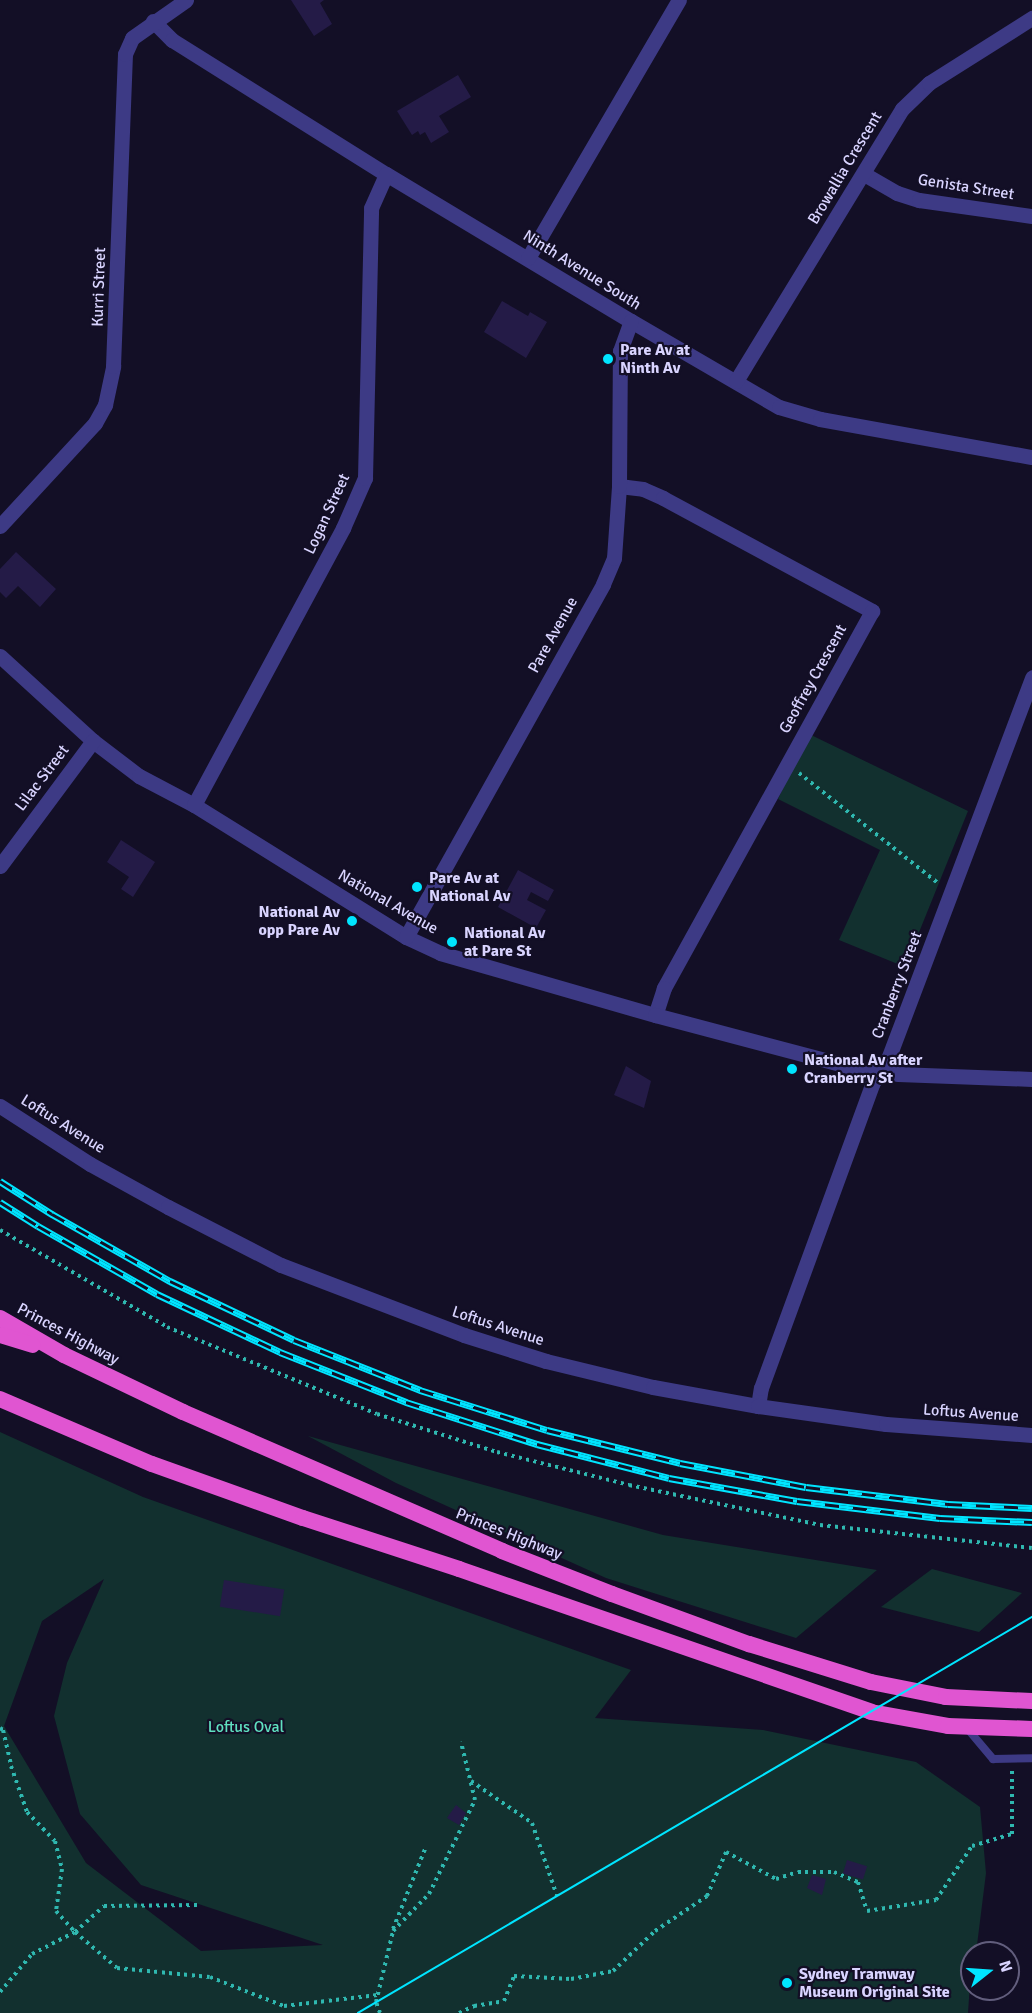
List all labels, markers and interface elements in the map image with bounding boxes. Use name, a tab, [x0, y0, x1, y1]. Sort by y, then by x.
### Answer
street label: Browallia Crescent	[804, 108, 886, 228]
street label: Genista Street	[916, 170, 1016, 204]
street label: Ninth Avenue South	[519, 226, 645, 314]
street label: Kurri Street	[88, 247, 110, 327]
place label: Pare Av at Ninth Av	[620, 340, 690, 378]
marker: Pare Av at Ninth Av	[601, 352, 615, 366]
street label: Logan Street	[300, 471, 354, 557]
street label: Pare Avenue	[524, 594, 582, 676]
street label: Geoffrey Crescent	[775, 621, 851, 737]
street label: Lilac Street	[11, 741, 73, 815]
street label: National Avenue	[335, 866, 441, 938]
place label: Pare Av at National Av	[429, 868, 510, 906]
marker: Pare Av at National Av	[410, 880, 424, 894]
place label: National Av opp Pare Av	[258, 902, 340, 940]
marker: National Av opp Pare Av	[345, 914, 359, 928]
place label: National Av at Pare St	[464, 923, 545, 961]
street label: Cranberry Street	[868, 929, 926, 1041]
marker: National Av at Pare St	[445, 935, 459, 949]
place label: National Av after Cranberry St	[804, 1050, 922, 1088]
marker: National Av after Cranberry St	[785, 1062, 799, 1076]
street label: Loftus Avenue	[17, 1090, 109, 1158]
street label: Princes Highway	[14, 1299, 122, 1369]
street label: Loftus Avenue	[449, 1302, 547, 1350]
street label: Loftus Avenue	[922, 1400, 1020, 1426]
street label: Princes Highway	[453, 1504, 565, 1564]
park label: Loftus Oval	[208, 1717, 284, 1737]
north arrow	[960, 1941, 1020, 2001]
text: N	[994, 1958, 1016, 1975]
place label: Sydney Tramway Museum Original Site	[799, 1964, 950, 2002]
marker: Sydney Tramway Museum Original Site	[780, 1976, 794, 1990]

